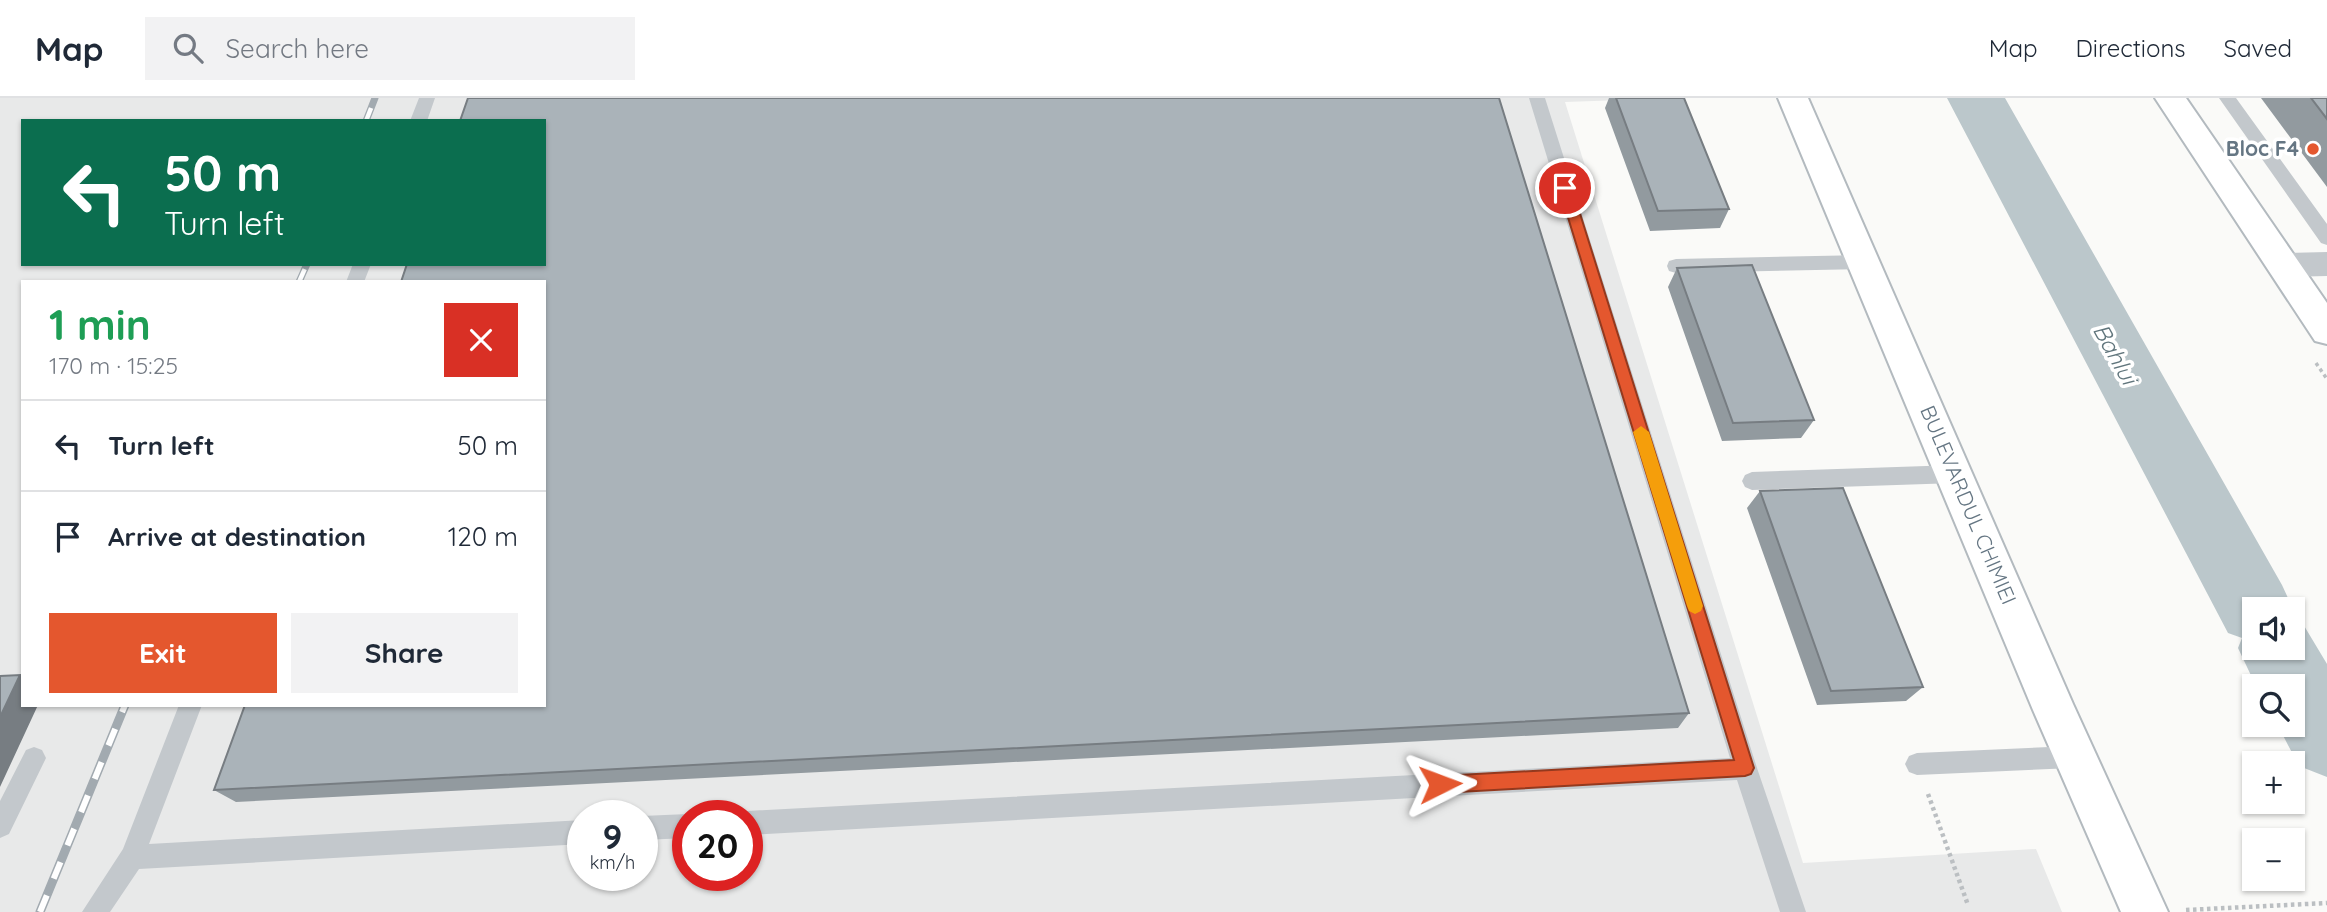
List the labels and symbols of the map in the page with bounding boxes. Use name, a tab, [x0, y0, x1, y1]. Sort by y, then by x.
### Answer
place label: Bloc F4	[2226, 135, 2299, 161]
marker: Bloc F4	[2305, 141, 2321, 157]
pin	[1535, 158, 1595, 218]
water label: Bahlui	[2087, 318, 2145, 392]
street label: BULEVARDUL CHIMIEI	[1915, 401, 2023, 608]
position arrow	[1403, 747, 1477, 821]
speed limit sign: 20	[672, 800, 763, 891]

